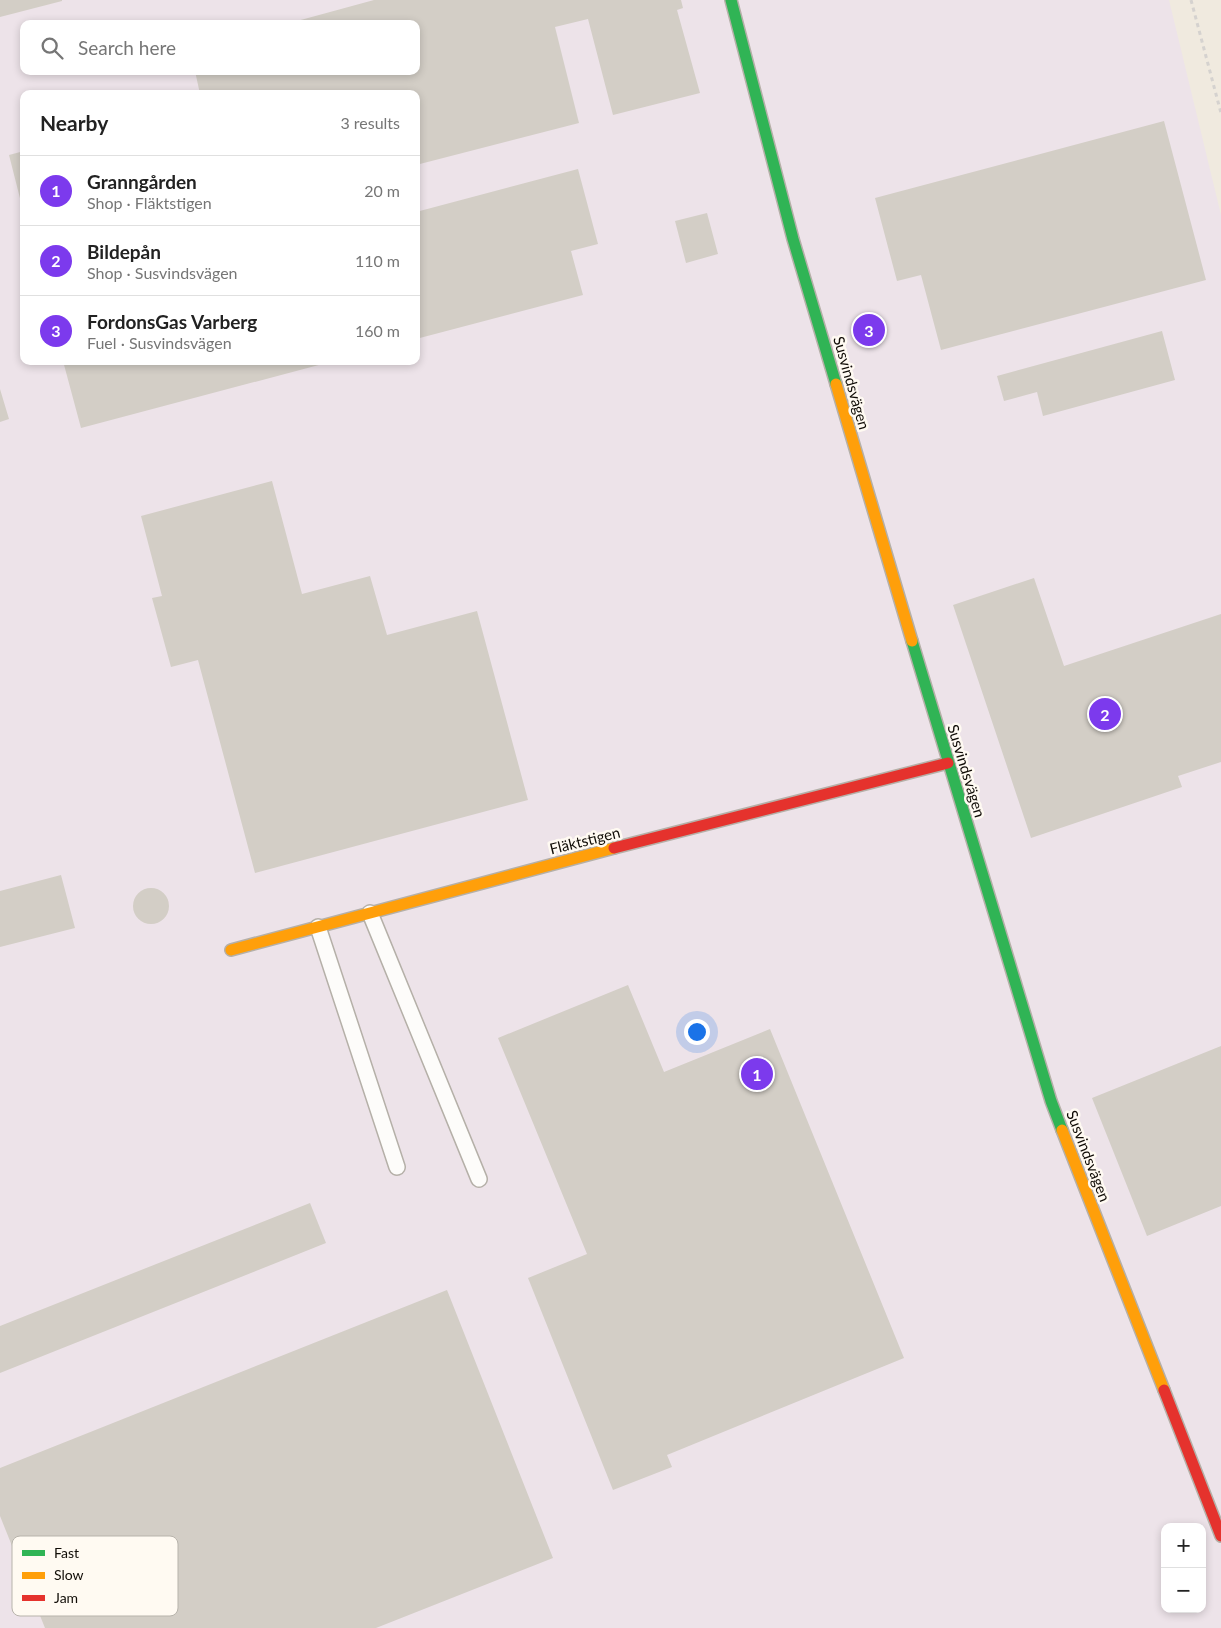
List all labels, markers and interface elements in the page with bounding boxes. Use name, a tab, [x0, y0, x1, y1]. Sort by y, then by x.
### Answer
search box	[20, 20, 420, 75]
icon: search	[38, 34, 66, 62]
text: Search here	[78, 36, 176, 59]
text: Nearby	[40, 110, 108, 135]
text: 3 results	[340, 113, 400, 132]
text: Granngården	[87, 170, 197, 193]
text: 1	[51, 181, 61, 200]
text: 20 m	[364, 181, 400, 200]
text: Shop · Fläktstigen	[87, 193, 212, 212]
text: Bildepån	[87, 240, 161, 263]
text: 2	[51, 251, 61, 270]
text: 110 m	[355, 251, 400, 270]
text: Shop · Susvindsvägen	[87, 263, 238, 282]
text: FordonsGas Varberg	[87, 310, 257, 333]
pin: 3	[853, 311, 885, 349]
text: 3	[51, 321, 61, 340]
text: 160 m	[355, 321, 400, 340]
text: Fuel · Susvindsvägen	[87, 333, 232, 352]
street label: Susvindsvägen	[830, 334, 874, 431]
pin: 2	[1089, 695, 1121, 733]
street label: Susvindsvägen	[944, 722, 990, 819]
street label: Fläktstigen	[548, 823, 622, 857]
your location	[684, 1019, 710, 1045]
pin: 1	[741, 1055, 773, 1093]
street label: Susvindsvägen	[1063, 1107, 1115, 1204]
map controls	[1161, 1523, 1206, 1613]
button: +	[1161, 1523, 1206, 1568]
legend	[12, 1536, 178, 1616]
text: Fast	[54, 1544, 79, 1561]
text: Slow	[54, 1566, 84, 1583]
button: −	[1161, 1568, 1206, 1613]
text: Jam	[54, 1589, 78, 1606]

